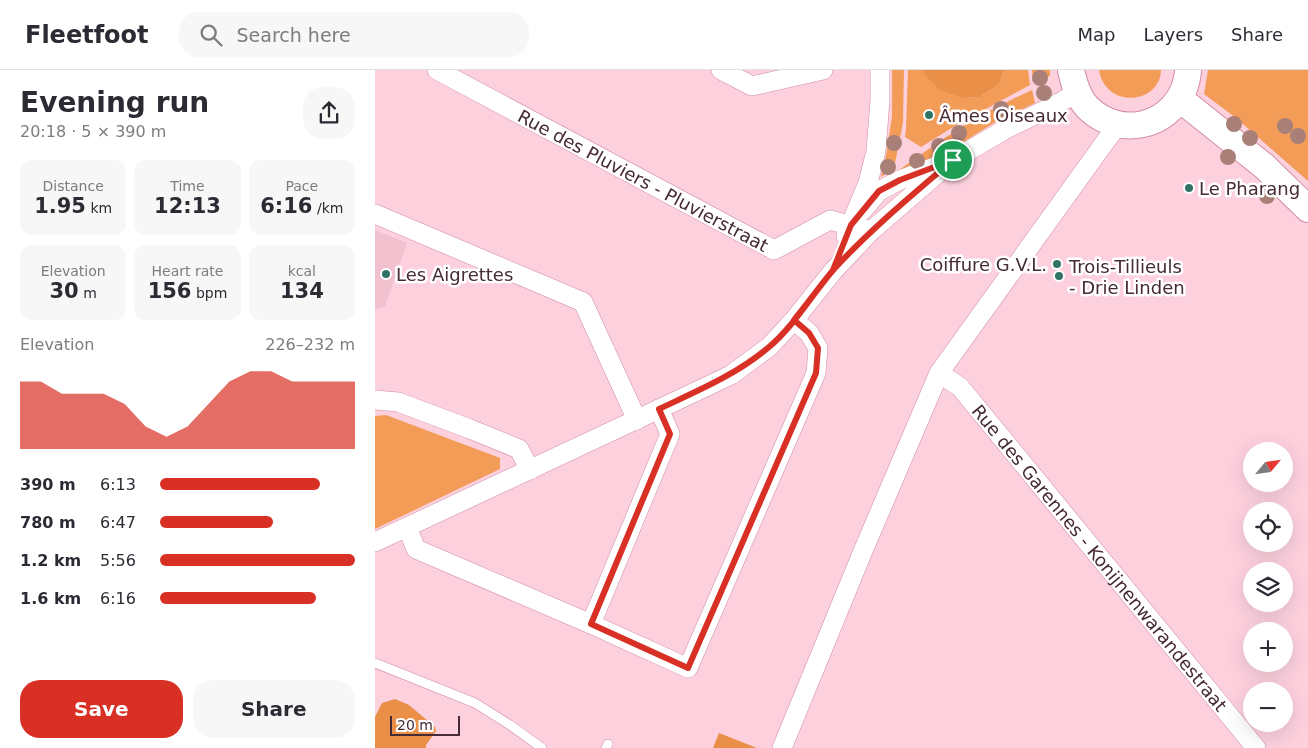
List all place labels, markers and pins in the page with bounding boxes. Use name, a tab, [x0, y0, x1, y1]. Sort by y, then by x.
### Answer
place label: Âmes Oiseaux	[939, 105, 1068, 126]
marker: Âmes Oiseaux	[923, 109, 935, 121]
pin	[932, 139, 974, 181]
place label: Le Pharang	[1199, 178, 1300, 199]
marker: Le Pharang	[1183, 182, 1195, 194]
place label: Coiffure G.V.L.	[920, 254, 1047, 275]
place label: Trois-Tillieuls - Drie Linden	[1068, 256, 1185, 298]
marker: Coiffure G.V.L.	[1051, 258, 1063, 270]
place label: Les Aigrettes	[396, 264, 513, 285]
marker: Les Aigrettes	[380, 268, 392, 280]
marker: Trois-Tillieuls - Drie Linden	[1053, 270, 1065, 282]

